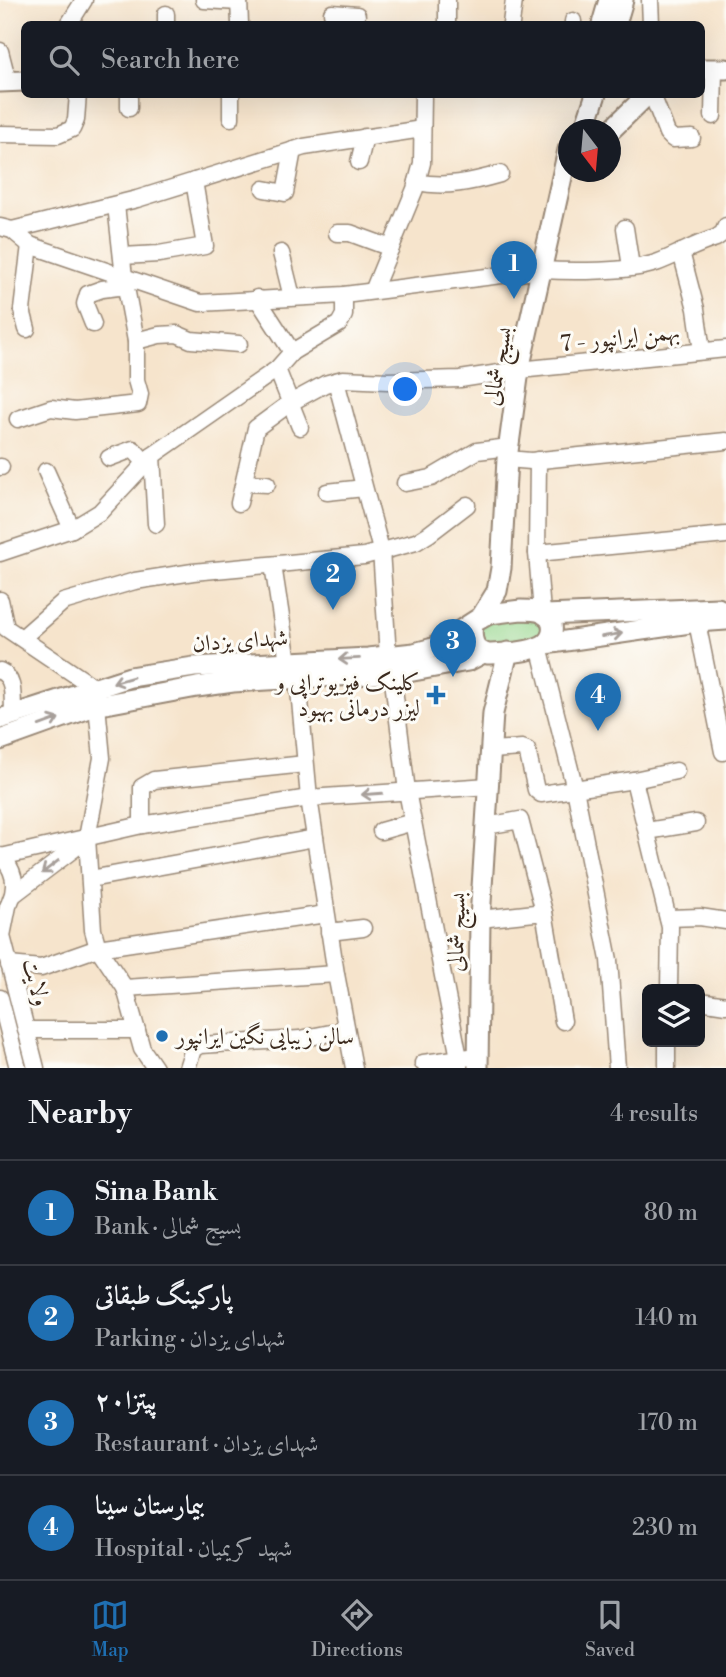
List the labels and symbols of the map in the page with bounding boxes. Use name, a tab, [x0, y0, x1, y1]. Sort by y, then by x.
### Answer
north arrow	[558, 119, 621, 182]
pin: 1	[491, 241, 537, 299]
street label: بهمن ایرانپور - 7	[559, 318, 681, 359]
street label: بسیج شمالی	[477, 325, 525, 409]
your location	[388, 372, 422, 406]
pin: 2	[310, 552, 356, 610]
pin: 3	[430, 619, 476, 677]
street label: شهدای یزدان	[191, 624, 289, 658]
one-way arrow	[600, 628, 623, 641]
one-way arrow	[338, 652, 361, 665]
place label: کلینک فیزیوتراپی و لیزر درمانی بهبود	[274, 669, 420, 723]
pin: 4	[575, 673, 621, 731]
one-way arrow	[112, 674, 134, 687]
marker: کلینک فیزیوتراپی و لیزر درمانی بهبود	[426, 685, 446, 705]
one-way arrow	[37, 715, 59, 728]
one-way arrow	[361, 788, 383, 801]
one-way arrow	[42, 859, 60, 874]
street label: بسیج شمالی	[442, 892, 478, 972]
street label: ولایت	[16, 955, 56, 1009]
place label: سالن زیبایی نگین ایرانپور	[174, 1022, 354, 1052]
marker: سالن زیبایی نگین ایرانپور	[154, 1028, 170, 1044]

